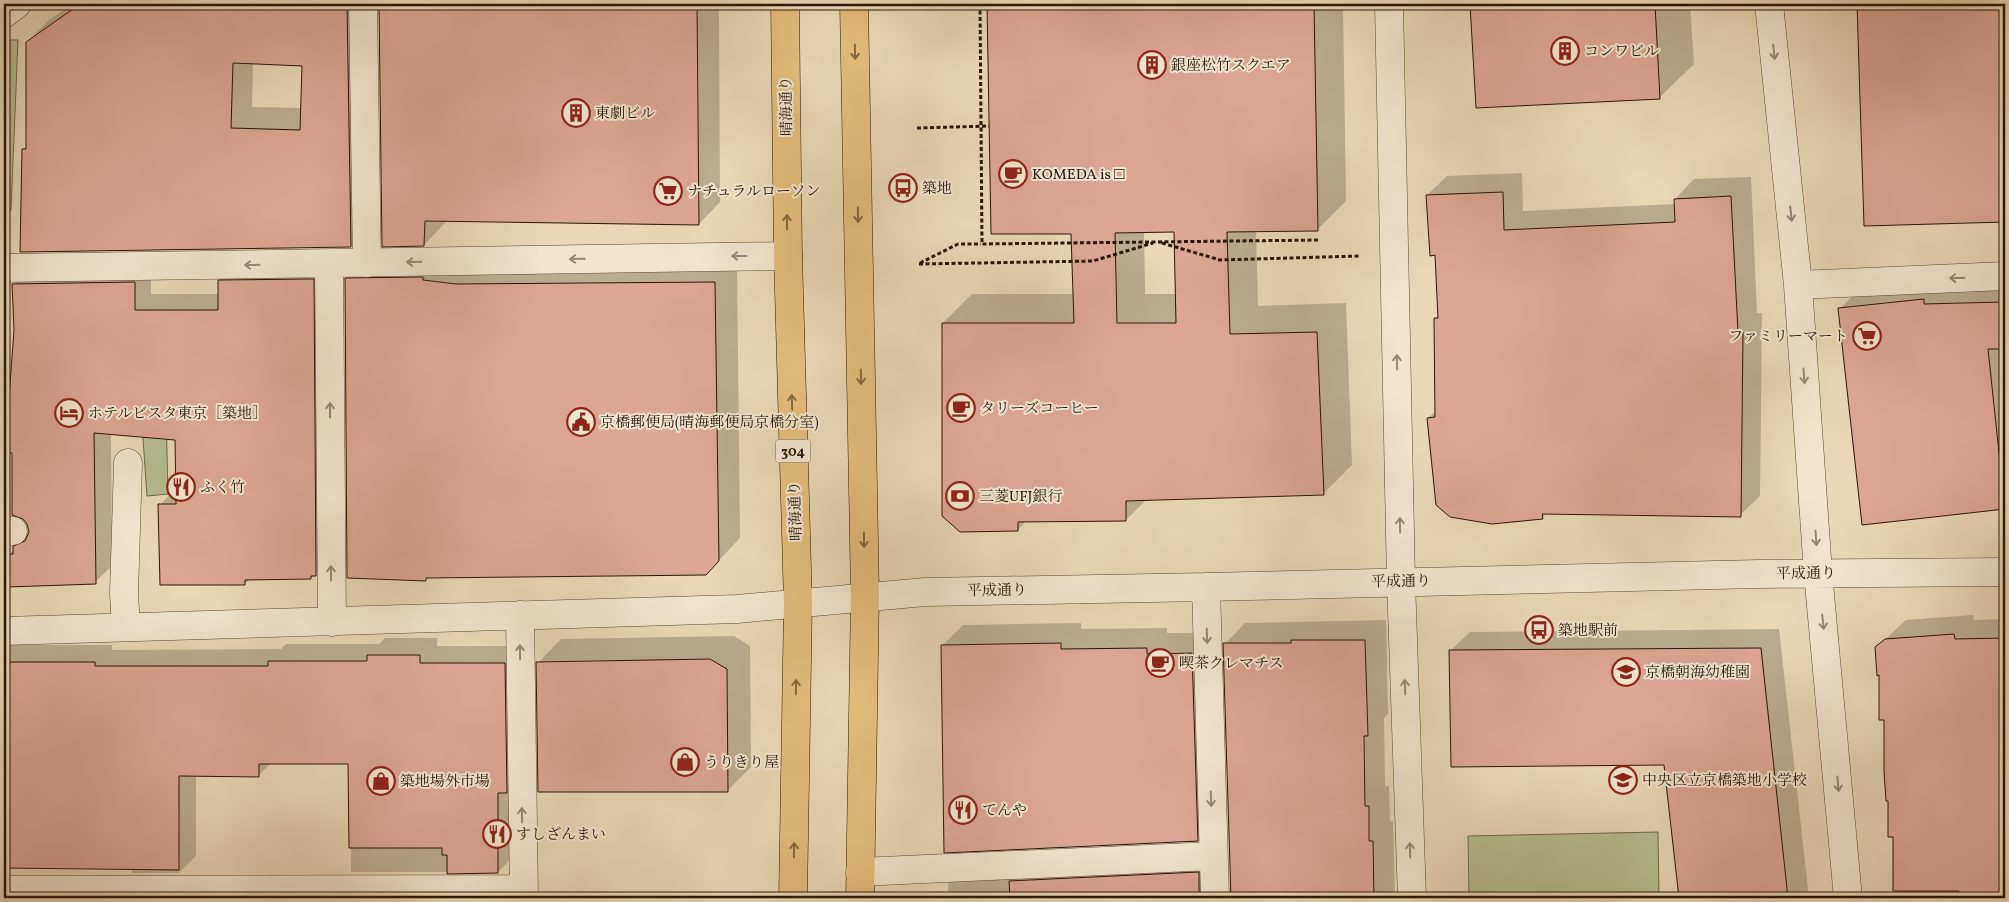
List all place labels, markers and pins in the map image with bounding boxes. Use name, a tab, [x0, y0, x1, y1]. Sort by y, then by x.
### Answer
building icon: コンワビル	[1550, 36, 1580, 66]
place label: コンワビル	[1584, 42, 1659, 63]
building icon: 銀座松竹スクエア	[1137, 50, 1167, 80]
place label: 銀座松竹スクエア	[1171, 56, 1291, 77]
building icon: 東劇ビル	[561, 98, 591, 128]
place label: 東劇ビル	[595, 104, 655, 125]
cafe icon: KOMEDA is □	[998, 159, 1028, 189]
place label: KOMEDA is □	[1032, 165, 1125, 186]
bus stop icon: 築地	[888, 173, 918, 203]
supermarket icon: ナチュラルローソン	[653, 176, 683, 206]
place label: 築地	[922, 179, 952, 200]
place label: ナチュラルローソン	[687, 182, 821, 203]
supermarket icon: ファミリーマート	[1852, 321, 1882, 351]
place label: ファミリーマート	[1728, 327, 1848, 348]
cafe icon: タリーズコーヒー	[946, 393, 976, 423]
hotel icon: ホテルビスタ東京［築地］	[54, 398, 84, 428]
place label: タリーズコーヒー	[980, 399, 1099, 420]
place label: ホテルビスタ東京［築地］	[88, 404, 267, 425]
public building icon: 京橋郵便局(晴海郵便局京橋分室)	[566, 407, 596, 437]
place label: 京橋郵便局(晴海郵便局京橋分室)	[600, 413, 819, 434]
restaurant icon: ふく竹	[166, 472, 196, 502]
place label: ふく竹	[200, 478, 245, 499]
bank icon: 三菱UFJ銀行	[945, 481, 975, 511]
place label: 三菱UFJ銀行	[979, 487, 1062, 508]
bus stop icon: 築地駅前	[1524, 615, 1554, 645]
place label: 築地駅前	[1558, 621, 1618, 642]
cafe icon: 喫茶クレマチス	[1145, 648, 1175, 678]
place label: 喫茶クレマチス	[1179, 654, 1283, 675]
school or university icon: 京橋朝海幼稚園	[1611, 657, 1641, 687]
place label: 京橋朝海幼稚園	[1645, 663, 1750, 684]
shop icon: うりきり屋	[670, 747, 700, 777]
place label: うりきり屋	[704, 753, 779, 774]
school or university icon: 中央区立京橋築地小学校	[1608, 765, 1638, 795]
shop icon: 築地場外市場	[366, 766, 396, 796]
place label: 中央区立京橋築地小学校	[1642, 771, 1807, 792]
place label: 築地場外市場	[400, 772, 490, 793]
restaurant icon: てんや	[948, 795, 978, 825]
place label: てんや	[982, 801, 1027, 822]
restaurant icon: すしざんまい	[482, 819, 512, 849]
place label: すしざんまい	[516, 825, 606, 846]

